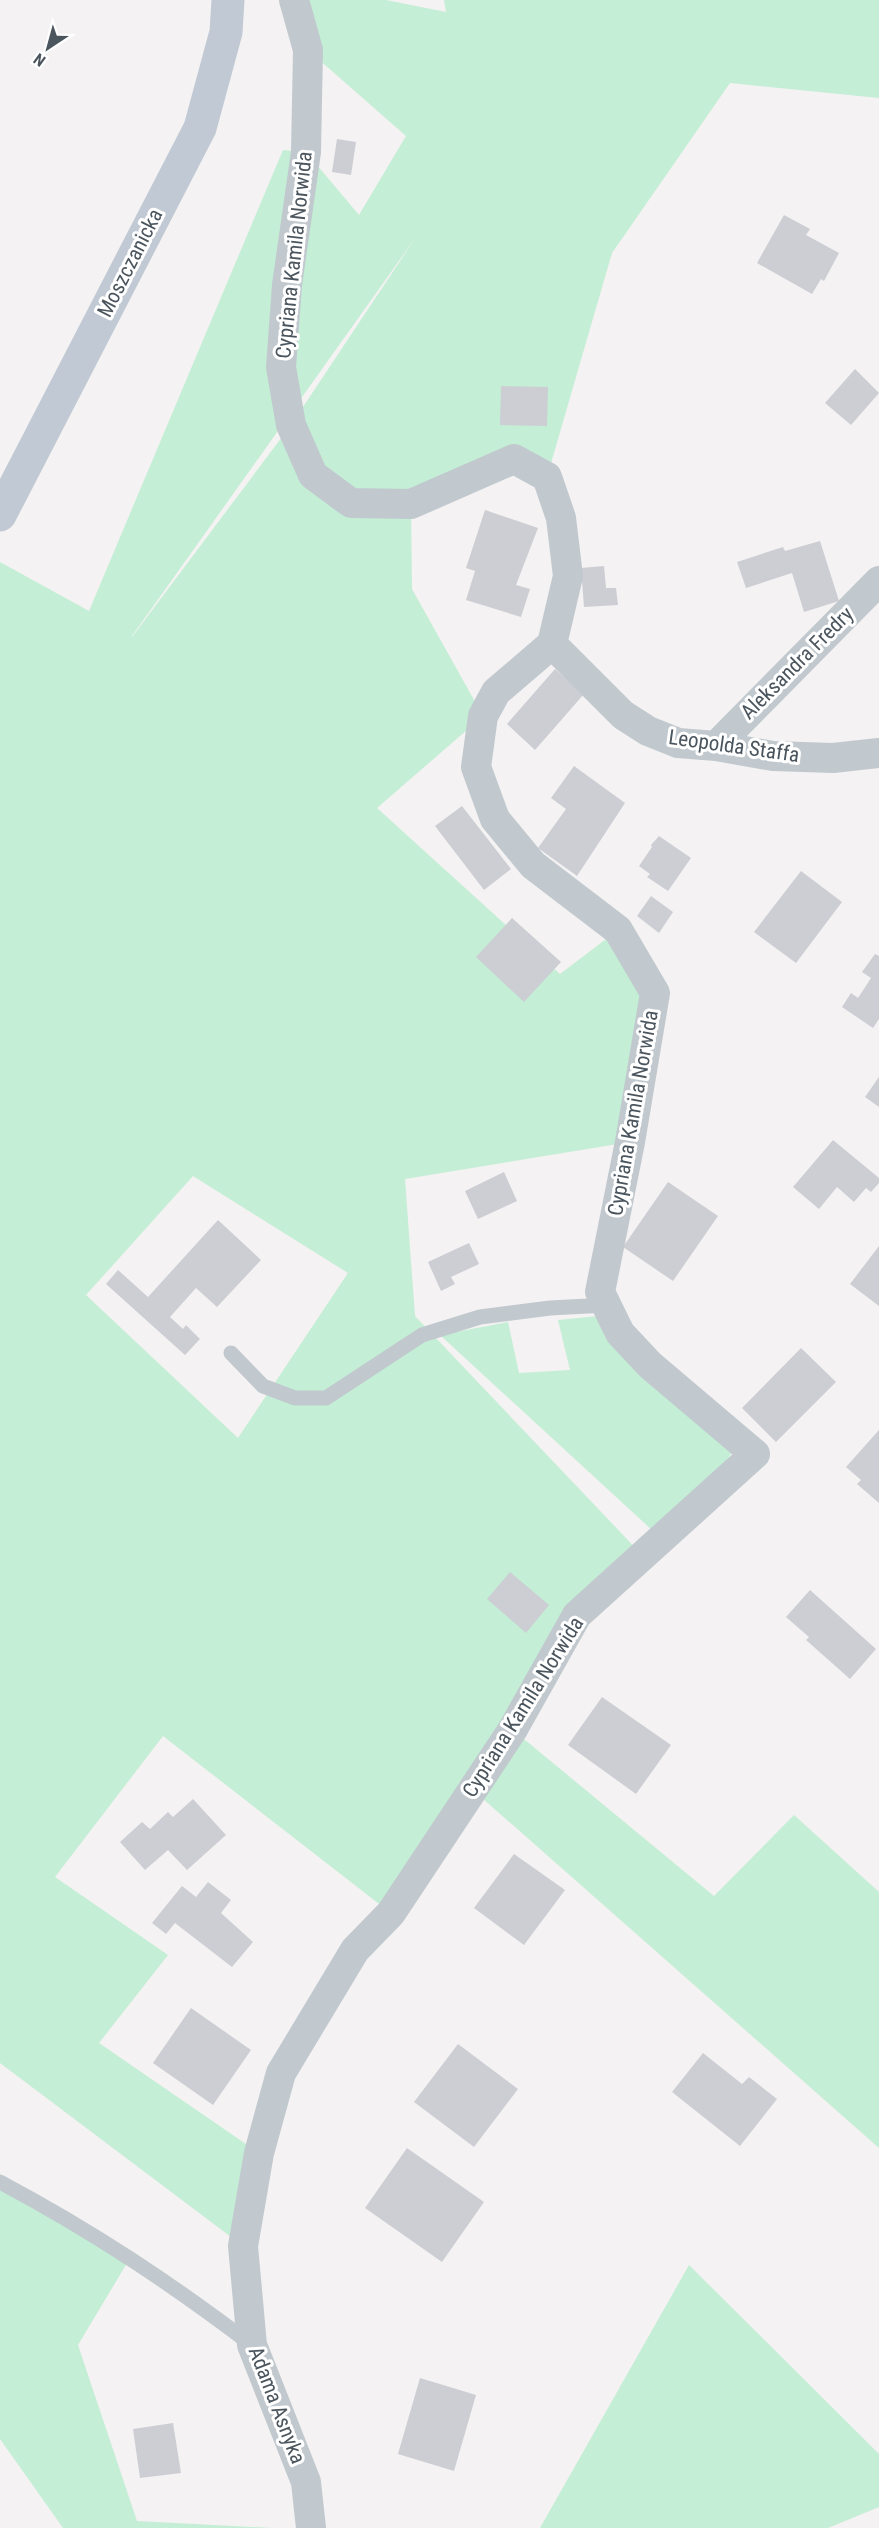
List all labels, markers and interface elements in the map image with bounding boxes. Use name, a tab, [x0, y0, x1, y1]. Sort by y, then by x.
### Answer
north arrow	[18, 18, 78, 78]
text: N	[30, 49, 49, 70]
street label: Cypriana Kamila Norwida	[271, 150, 317, 360]
street label: Moszczanicka	[92, 205, 168, 321]
street label: Aleksandra Fredry	[736, 602, 858, 724]
street label: Leopolda Staffa	[667, 725, 801, 767]
street label: Cypriana Kamila Norwida	[603, 1008, 663, 1218]
street label: Cypriana Kamila Norwida	[458, 1612, 588, 1802]
street label: Adama Asnyka	[244, 2343, 310, 2467]

